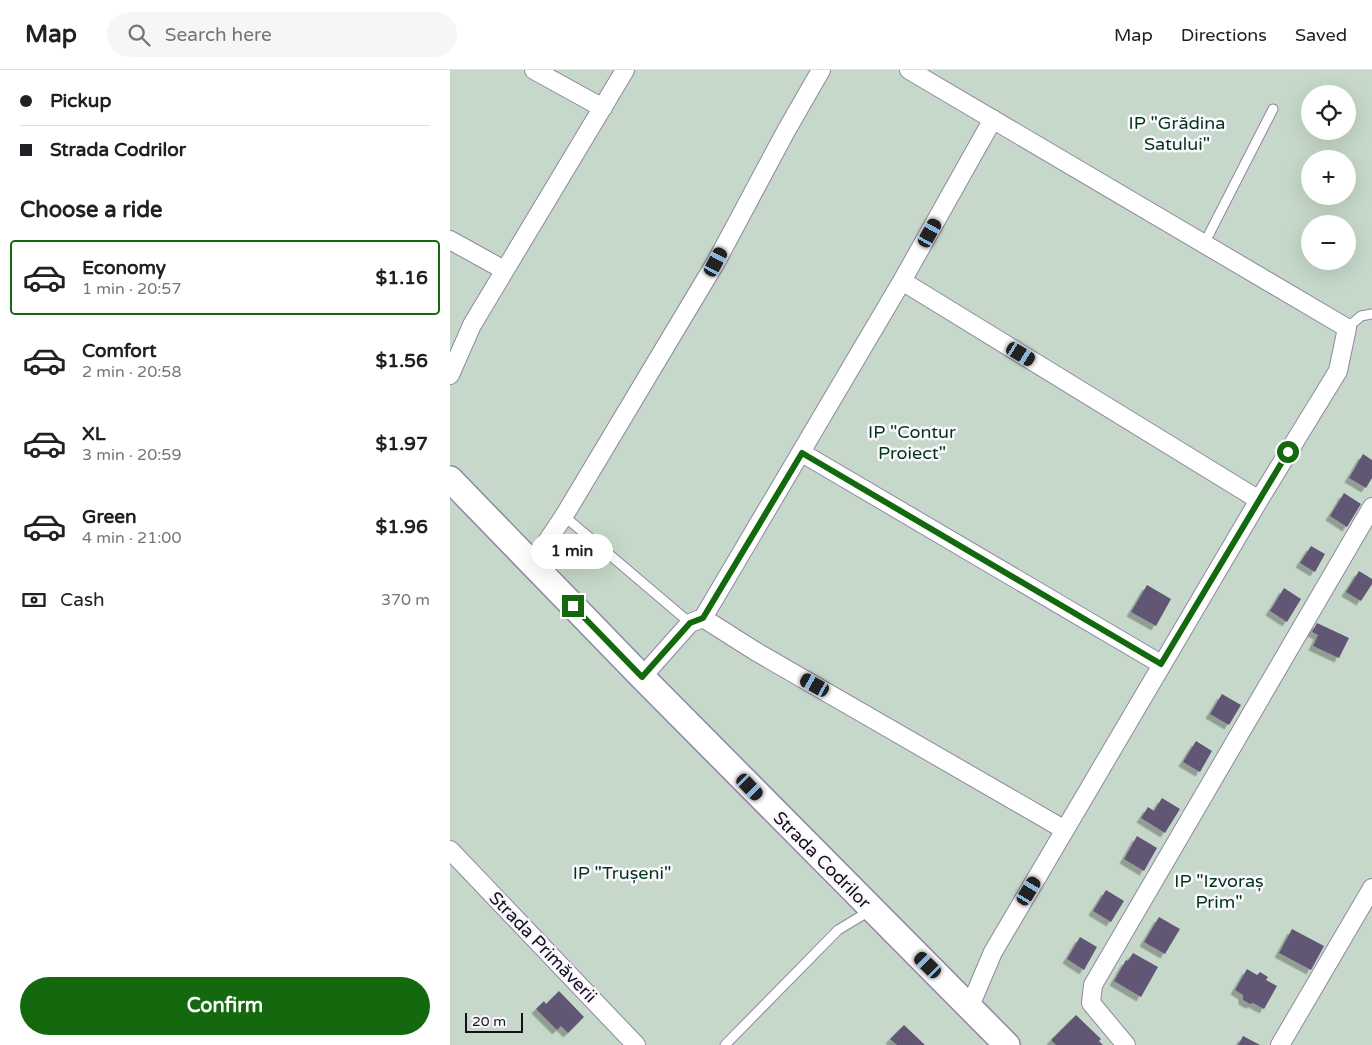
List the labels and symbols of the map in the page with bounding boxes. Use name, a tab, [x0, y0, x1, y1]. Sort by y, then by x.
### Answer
park label: IP "Grădina Satului"	[1129, 112, 1225, 155]
car	[916, 216, 943, 250]
car	[702, 245, 729, 279]
car	[1004, 340, 1037, 368]
park label: IP "Contur Proiect"	[868, 421, 956, 464]
route start	[1277, 441, 1299, 463]
callout: 1 min	[532, 534, 614, 568]
route end	[562, 595, 584, 617]
car	[798, 671, 831, 699]
car	[734, 771, 765, 803]
street label: Strada Codrilor	[769, 807, 875, 913]
park label: IP "Trușeni"	[573, 862, 671, 884]
park label: IP "Izvoraș Prim"	[1174, 870, 1264, 913]
car	[1014, 874, 1043, 908]
street label: Strada Primăverii	[484, 887, 602, 1007]
car	[912, 949, 944, 981]
scale bar	[465, 1010, 522, 1033]

